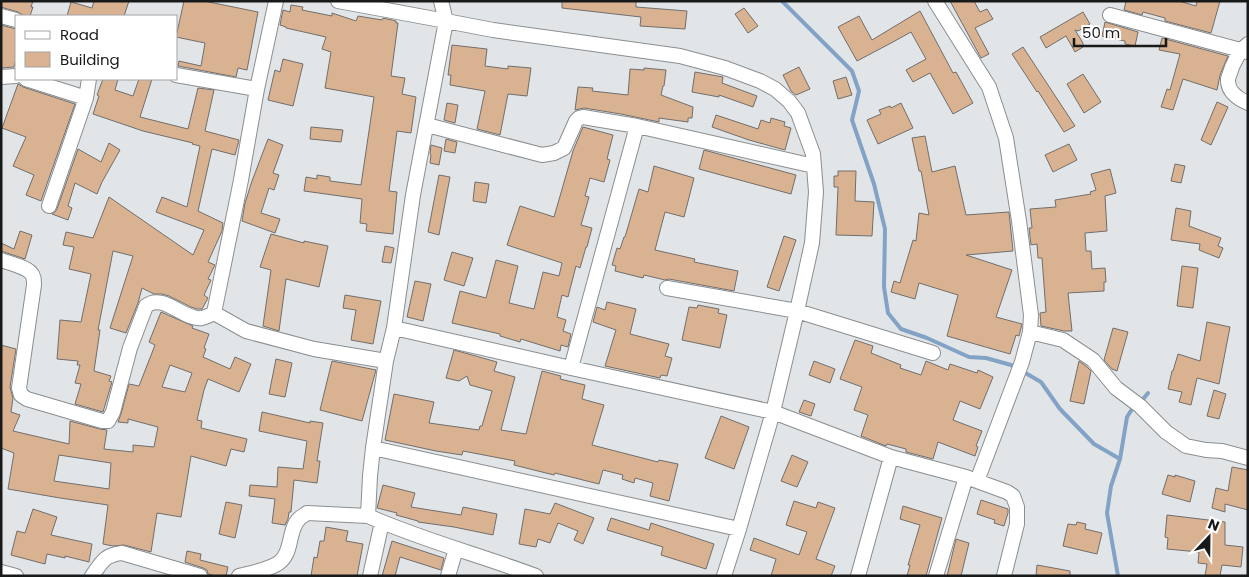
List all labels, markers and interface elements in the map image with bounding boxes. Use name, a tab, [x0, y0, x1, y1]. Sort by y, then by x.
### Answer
legend	[15, 15, 178, 80]
scale bar	[1074, 15, 1166, 47]
text: 50 m	[1082, 22, 1120, 43]
text: Road	[60, 24, 99, 45]
text: Building	[60, 49, 120, 70]
north arrow	[1184, 512, 1234, 562]
text: N	[1205, 514, 1222, 536]

